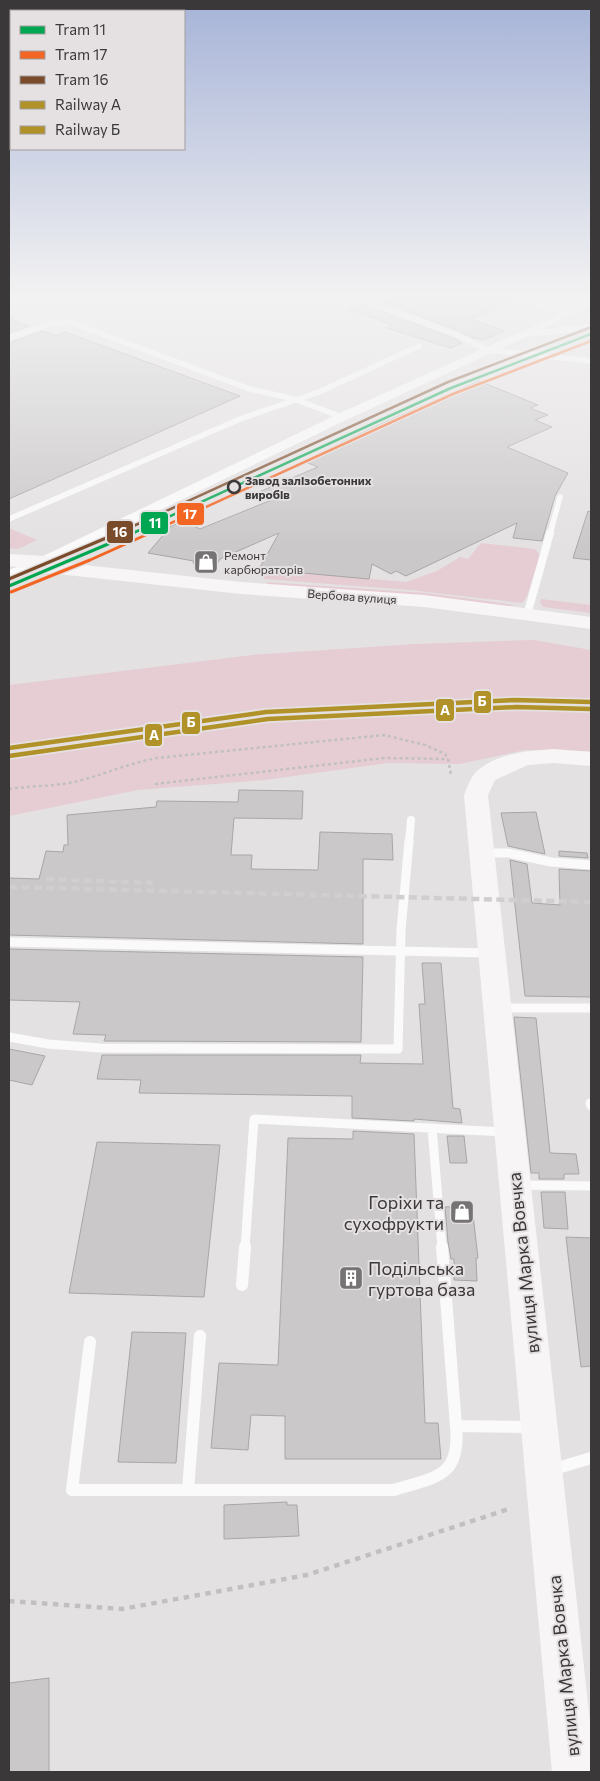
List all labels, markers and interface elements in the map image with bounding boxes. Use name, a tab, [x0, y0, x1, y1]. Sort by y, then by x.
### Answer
legend	[10, 10, 185, 150]
text: Tram 11	[55, 20, 106, 38]
text: Tram 17	[55, 45, 107, 63]
text: Tram 16	[55, 70, 109, 88]
text: Railway A	[55, 95, 121, 113]
text: Railway Б	[55, 120, 120, 138]
place label: Завод залізобетонних виробів	[245, 473, 372, 501]
marker: Завод залізобетонних виробів	[227, 480, 241, 494]
line badge: 17	[176, 502, 205, 526]
text: 17	[183, 505, 197, 522]
line badge: 11	[140, 511, 169, 535]
text: 11	[149, 514, 161, 531]
line badge: 16	[106, 520, 134, 544]
text: 16	[113, 523, 128, 540]
place label: Ремонт карбюраторів	[224, 548, 303, 576]
shop icon: Ремонт карбюраторів	[193, 549, 219, 575]
street label: Вербова вулиця	[307, 586, 397, 606]
line badge: Б	[473, 690, 492, 714]
text: Б	[477, 692, 487, 709]
line badge: A	[435, 698, 455, 722]
text: A	[440, 701, 450, 718]
line badge: Б	[181, 711, 201, 735]
text: Б	[186, 713, 196, 730]
line badge: A	[144, 723, 163, 747]
text: A	[149, 726, 159, 743]
street label: вулиця Марка Вовчка	[503, 1171, 543, 1355]
place label: Горіхи та сухофрукти	[344, 1191, 444, 1234]
shop icon: Горіхи та сухофрукти	[449, 1199, 475, 1225]
place label: Подільська гуртова база	[368, 1257, 475, 1300]
building icon: Подільська гуртова база	[338, 1265, 364, 1291]
street label: вулиця Марка Вовчка	[543, 1574, 583, 1758]

